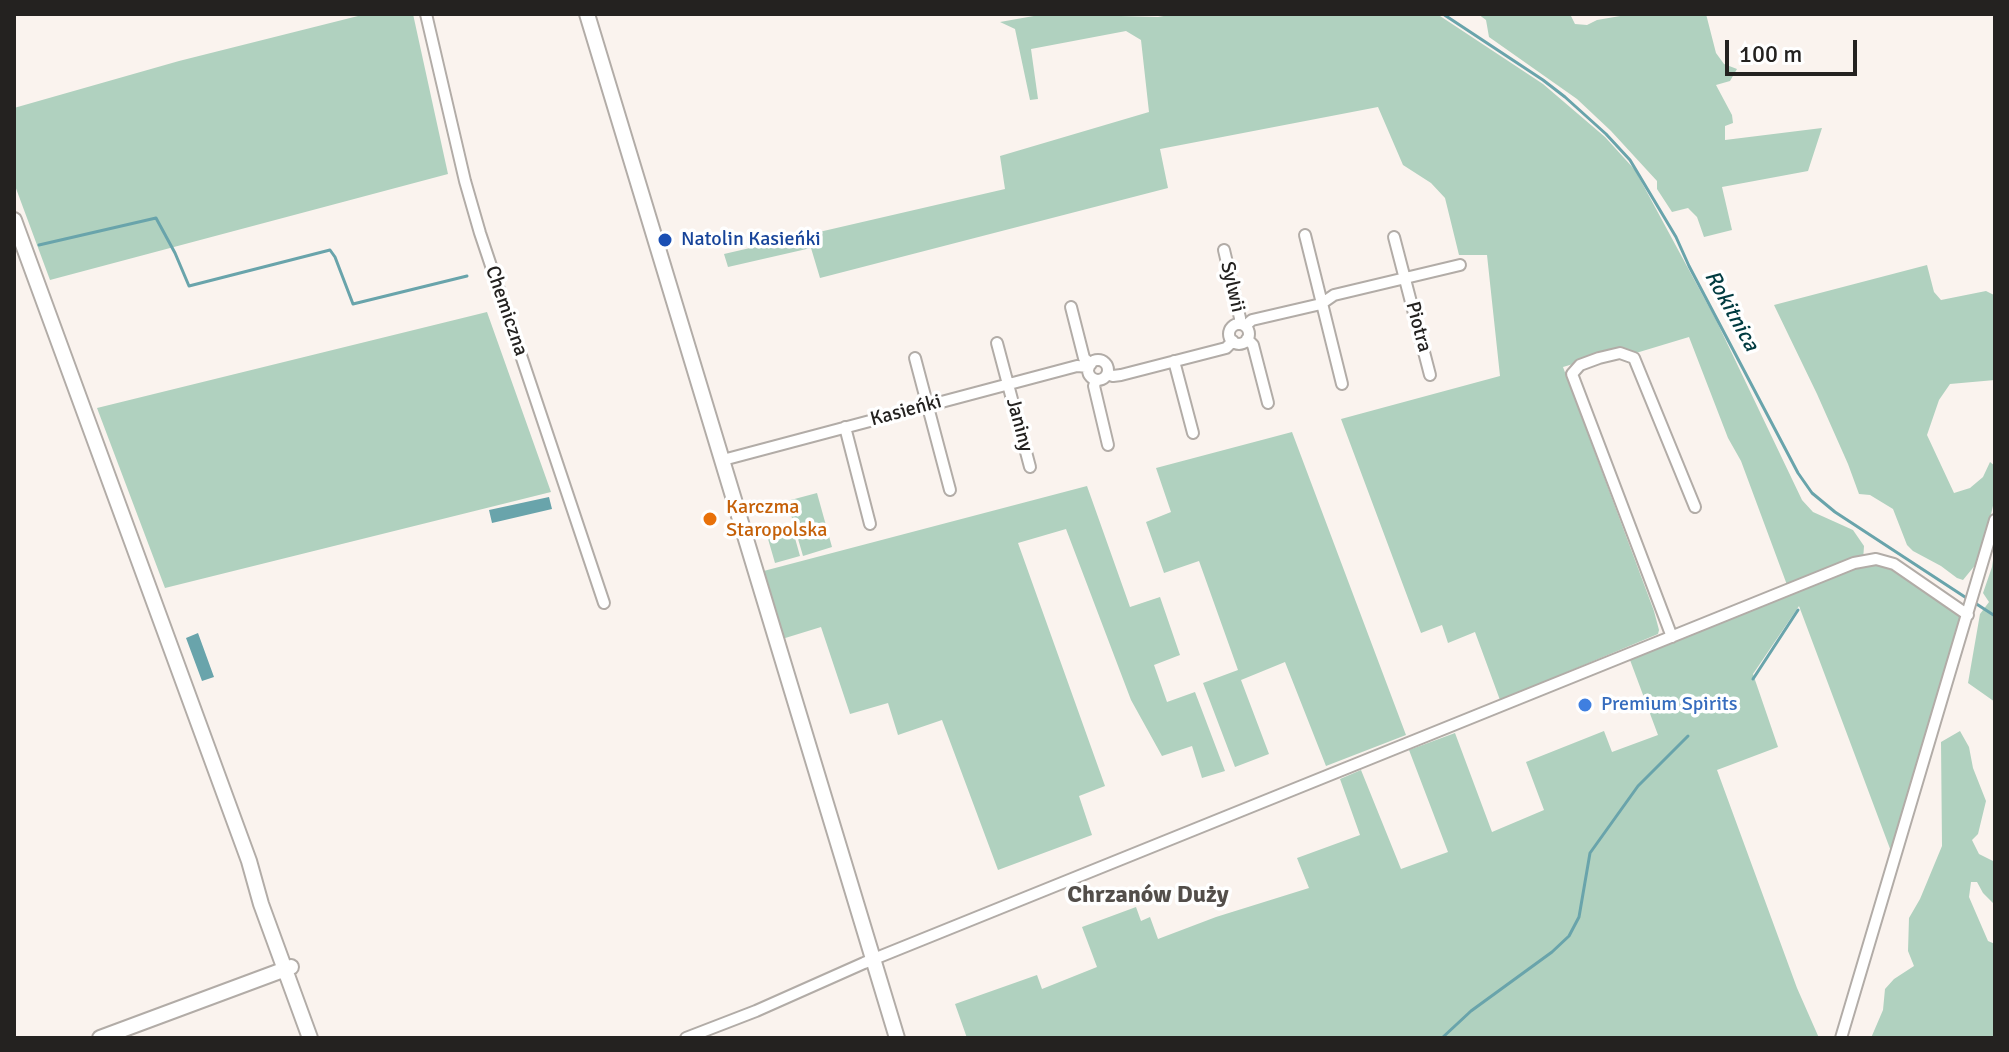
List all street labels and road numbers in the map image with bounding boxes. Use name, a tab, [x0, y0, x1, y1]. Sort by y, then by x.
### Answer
street label: Sylwii	[1215, 259, 1249, 315]
street label: Chemiczna	[479, 263, 533, 359]
street label: Piotra	[1400, 299, 1436, 355]
street label: Kasieńki	[868, 390, 944, 432]
street label: Janiny	[1000, 395, 1038, 455]

